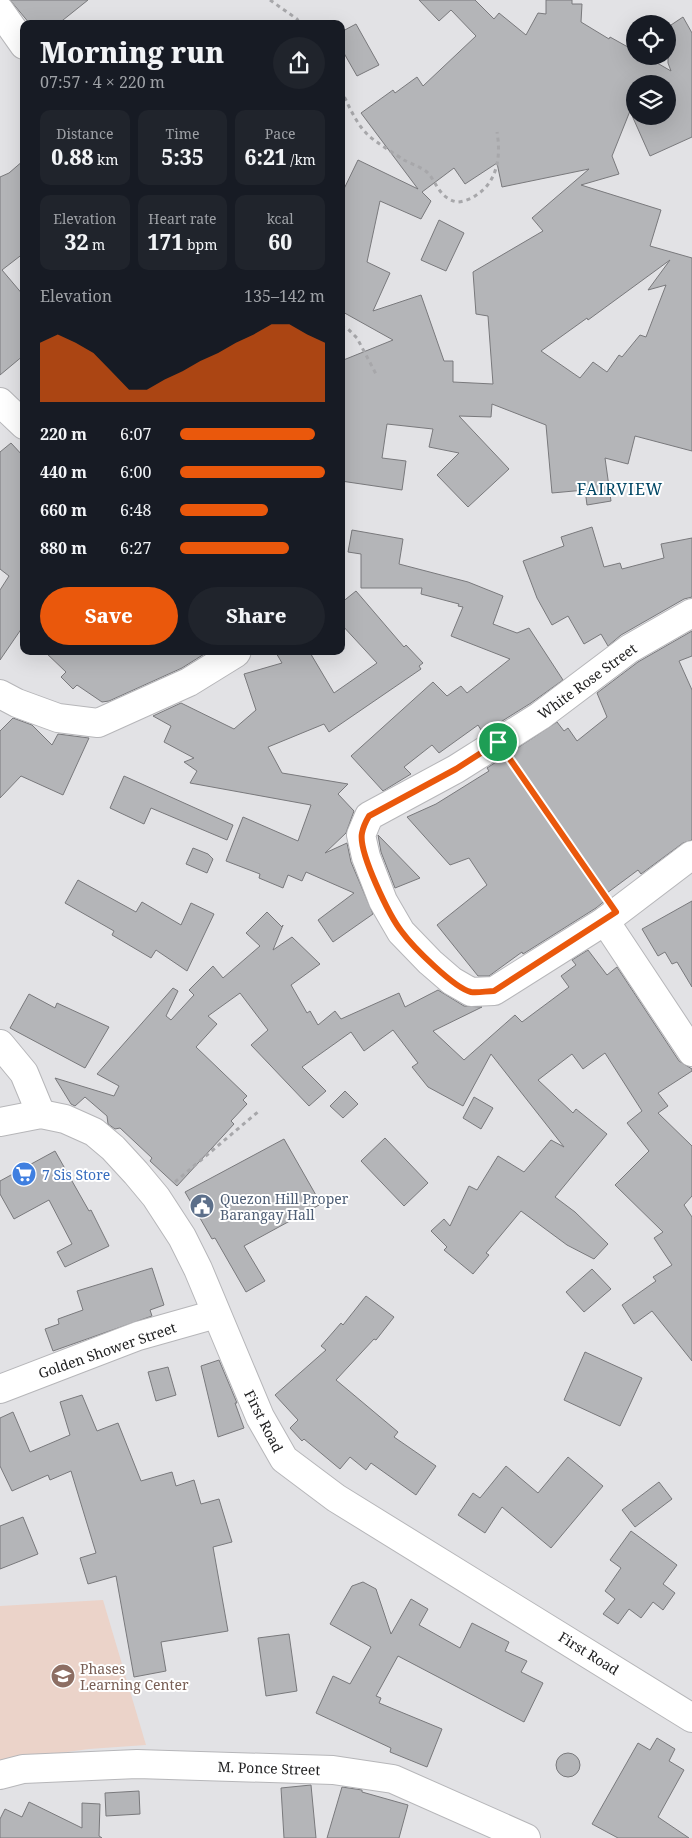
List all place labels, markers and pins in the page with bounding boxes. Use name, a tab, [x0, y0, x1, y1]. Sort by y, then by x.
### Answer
pin	[477, 721, 519, 763]
supermarket icon: 7 Sis Store	[11, 1161, 37, 1187]
place label: 7 Sis Store	[42, 1165, 110, 1184]
place label: Quezon Hill Proper Barangay Hall	[220, 1189, 349, 1224]
public building icon: Quezon Hill Proper Barangay Hall	[189, 1193, 215, 1219]
place label: Phases Learning Center	[80, 1659, 189, 1694]
school or university icon: Phases Learning Center	[50, 1663, 76, 1689]

